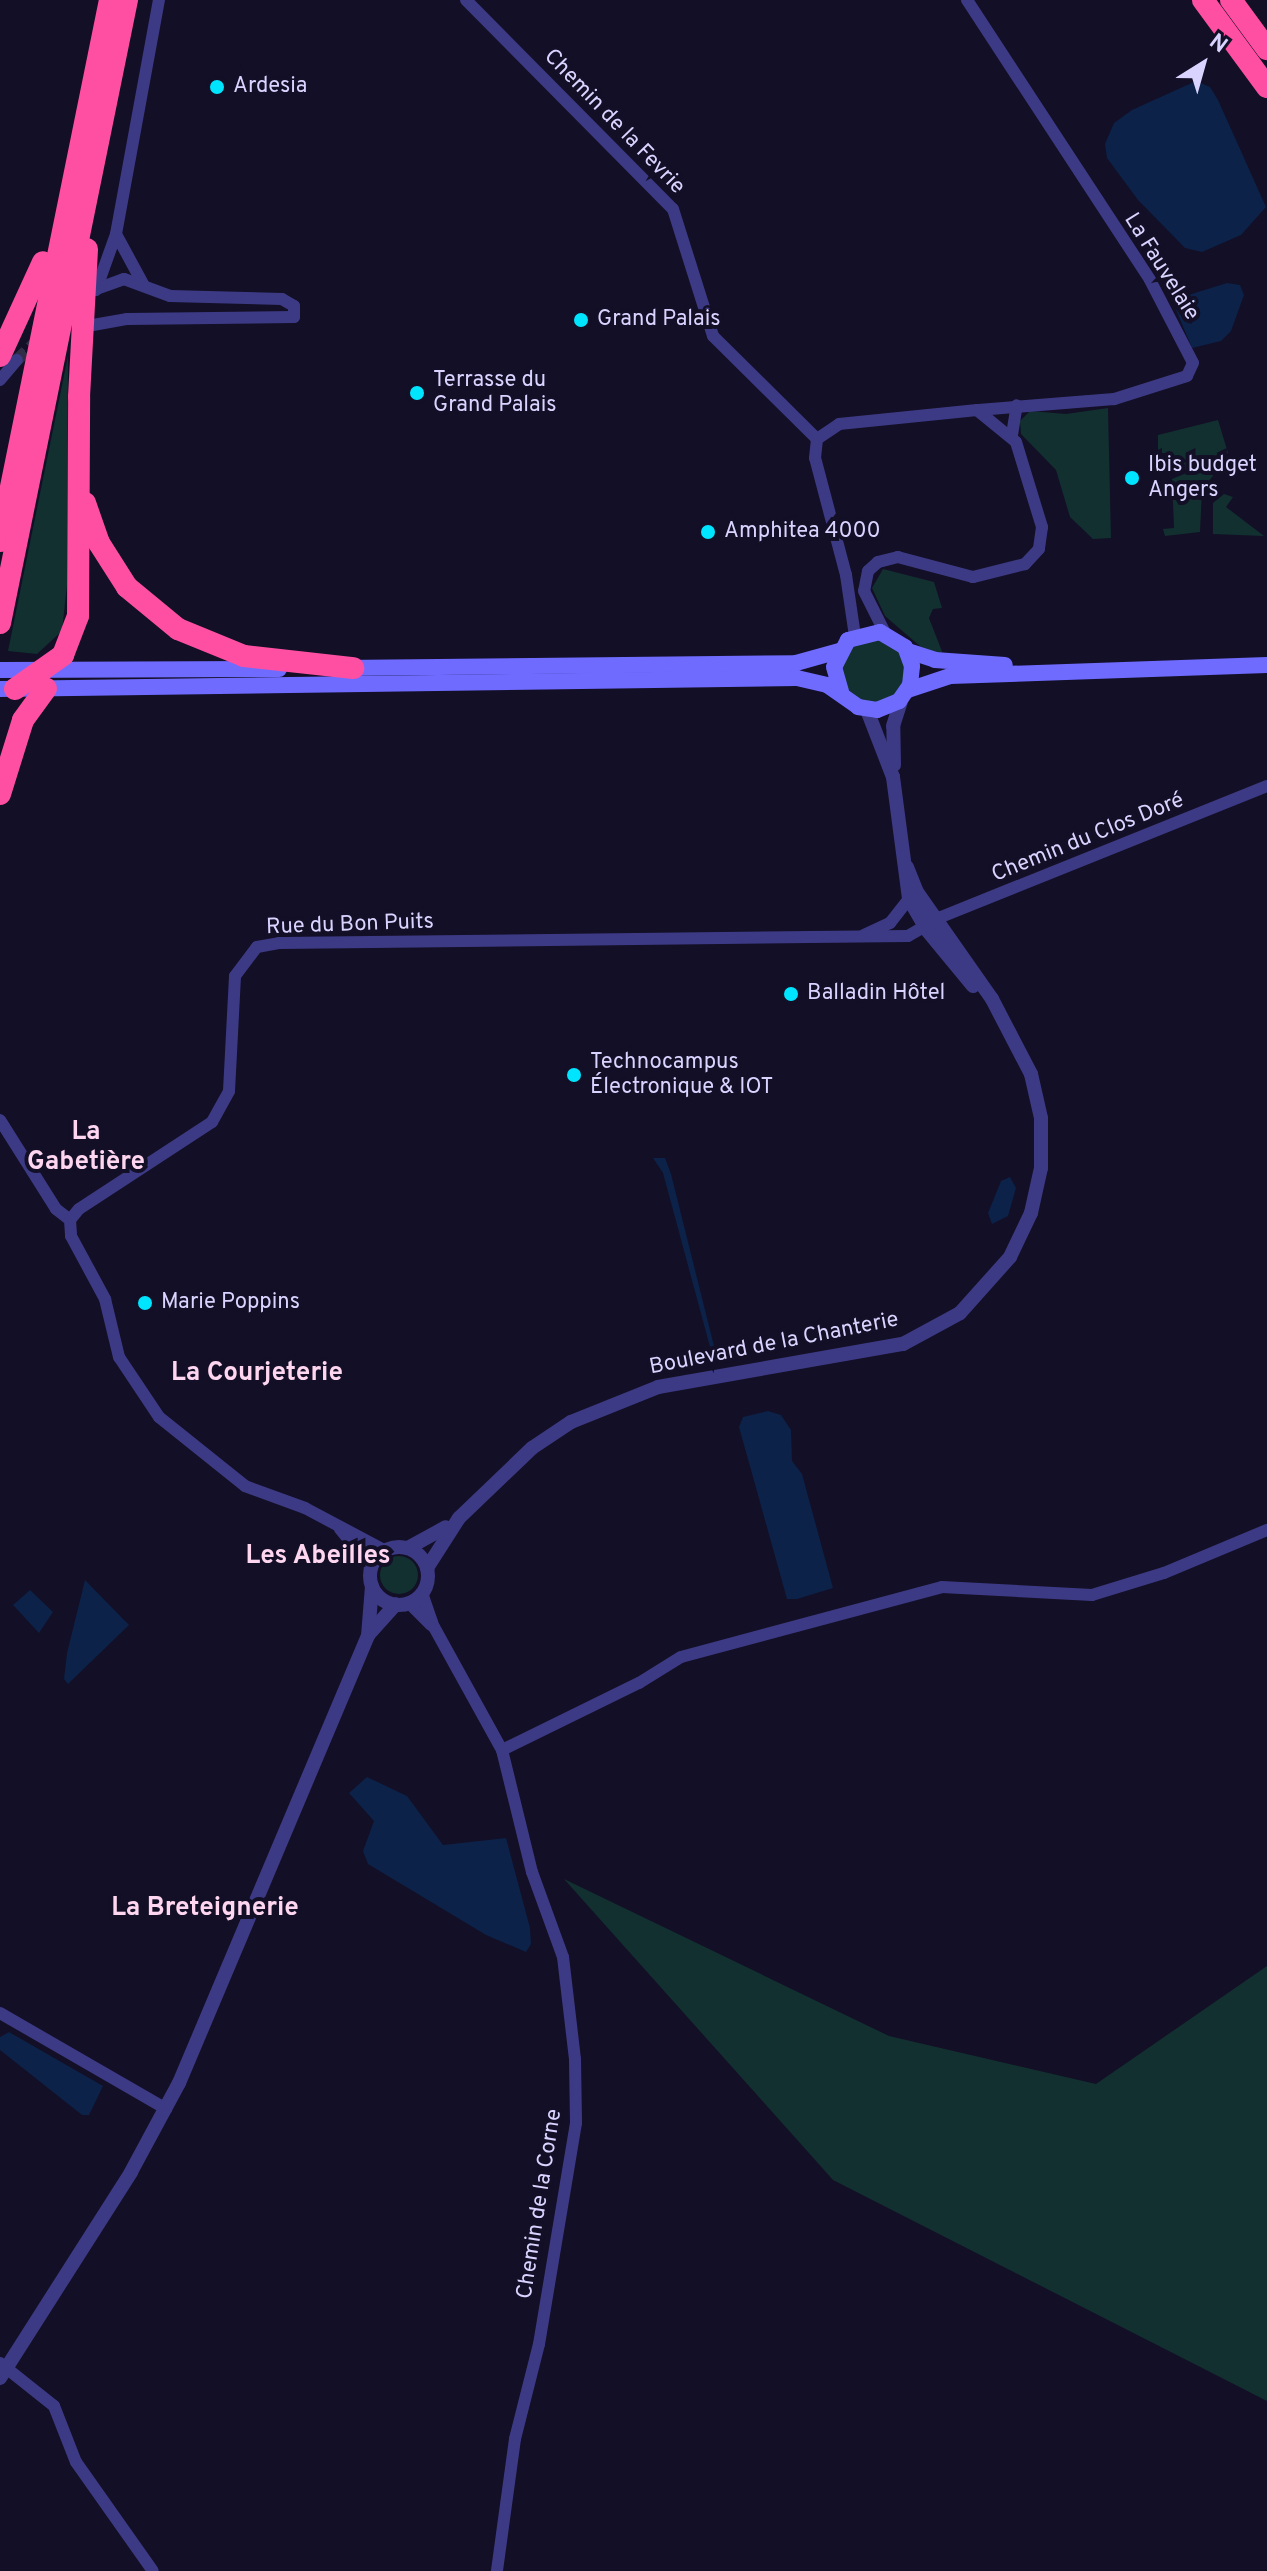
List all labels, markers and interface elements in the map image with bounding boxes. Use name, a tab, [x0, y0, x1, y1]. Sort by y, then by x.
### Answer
north arrow	[1163, 24, 1243, 104]
text: N	[1203, 29, 1232, 60]
street label: Chemin de la Fevrie	[538, 44, 690, 200]
place label: Ardesia	[233, 74, 307, 100]
marker: Ardesia	[208, 78, 226, 96]
street label: La Fauvelaie	[1118, 208, 1204, 326]
place label: Grand Palais	[597, 307, 721, 333]
marker: Grand Palais	[572, 311, 590, 329]
place label: Terrasse du Grand Palais	[433, 367, 557, 418]
marker: Terrasse du Grand Palais	[408, 384, 426, 402]
place label: Ibis budget Angers	[1148, 452, 1257, 504]
marker: Ibis budget Angers	[1123, 469, 1141, 487]
place label: Amphitea 4000	[724, 519, 881, 545]
marker: Amphitea 4000	[699, 523, 717, 541]
street label: Chemin du Clos Doré	[988, 787, 1188, 889]
street label: Rue du Bon Puits	[266, 909, 434, 941]
place label: Balladin Hôtel	[807, 981, 945, 1007]
marker: Balladin Hôtel	[782, 985, 800, 1003]
place label: Technocampus Électronique & IOT	[590, 1049, 773, 1100]
marker: Technocampus Électronique & IOT	[565, 1066, 583, 1084]
district label: La Gabetière	[27, 1117, 145, 1178]
place label: Marie Poppins	[161, 1290, 300, 1316]
marker: Marie Poppins	[136, 1294, 154, 1312]
street label: Boulevard de la Chanterie	[647, 1307, 901, 1381]
district label: La Courjeterie	[171, 1358, 343, 1390]
district label: Les Abeilles	[245, 1541, 391, 1573]
district label: La Breteignerie	[111, 1893, 299, 1925]
street label: Chemin de la Corne	[512, 2107, 568, 2301]

